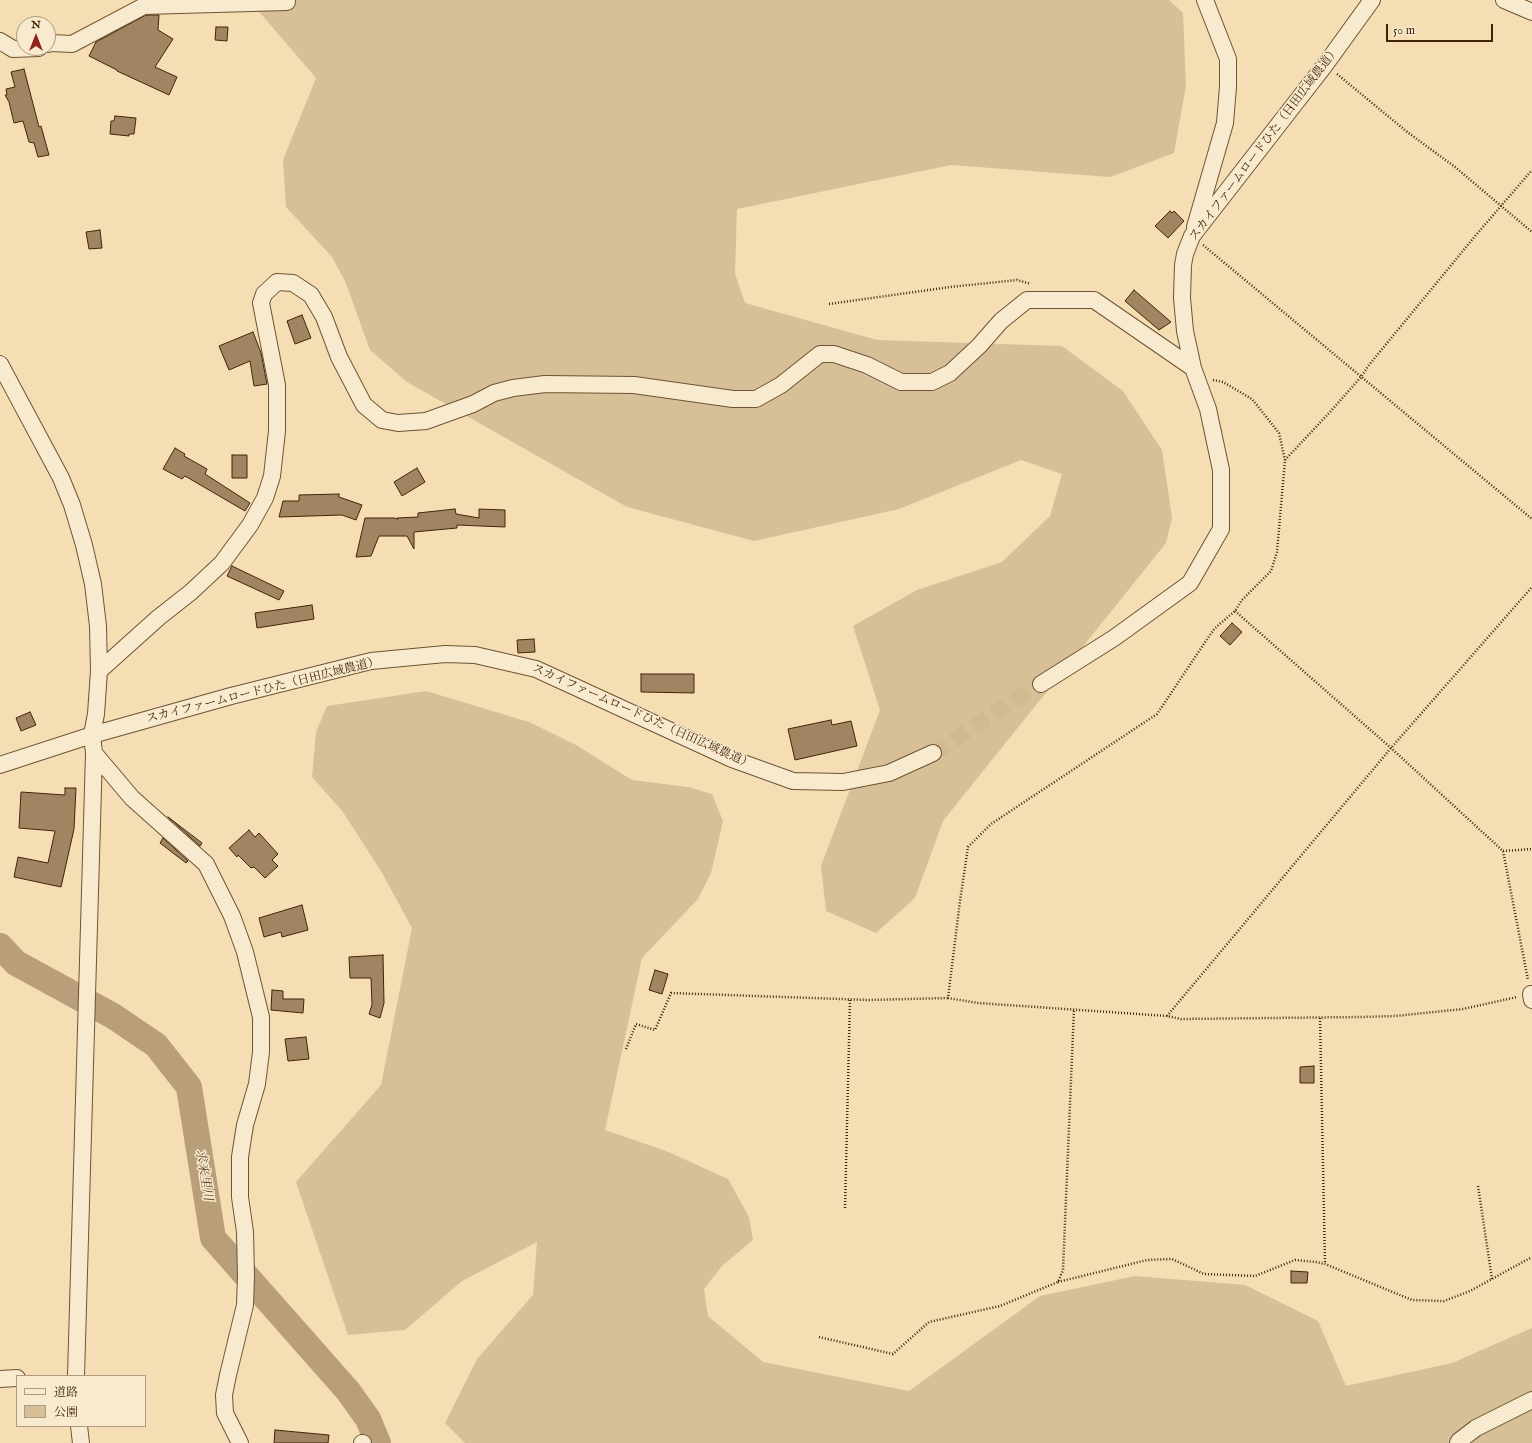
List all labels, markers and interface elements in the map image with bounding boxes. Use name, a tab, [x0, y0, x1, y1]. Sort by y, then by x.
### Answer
north arrow	[16, 16, 56, 56]
scale bar	[1388, 16, 1495, 42]
text: N	[31, 18, 41, 32]
text: 50 m	[1393, 23, 1415, 38]
street label: スカイファームロードひた（日田広域農道）	[1187, 44, 1343, 244]
street label: スカイファームロードひた（日田広域農道）	[145, 655, 381, 727]
street label: スカイファームロードひた（日田広域農道）	[529, 662, 755, 772]
water label: 求来里川	[191, 1148, 215, 1202]
legend	[16, 1375, 146, 1427]
text: 道路	[54, 1385, 78, 1400]
text: 公園	[54, 1405, 78, 1420]

